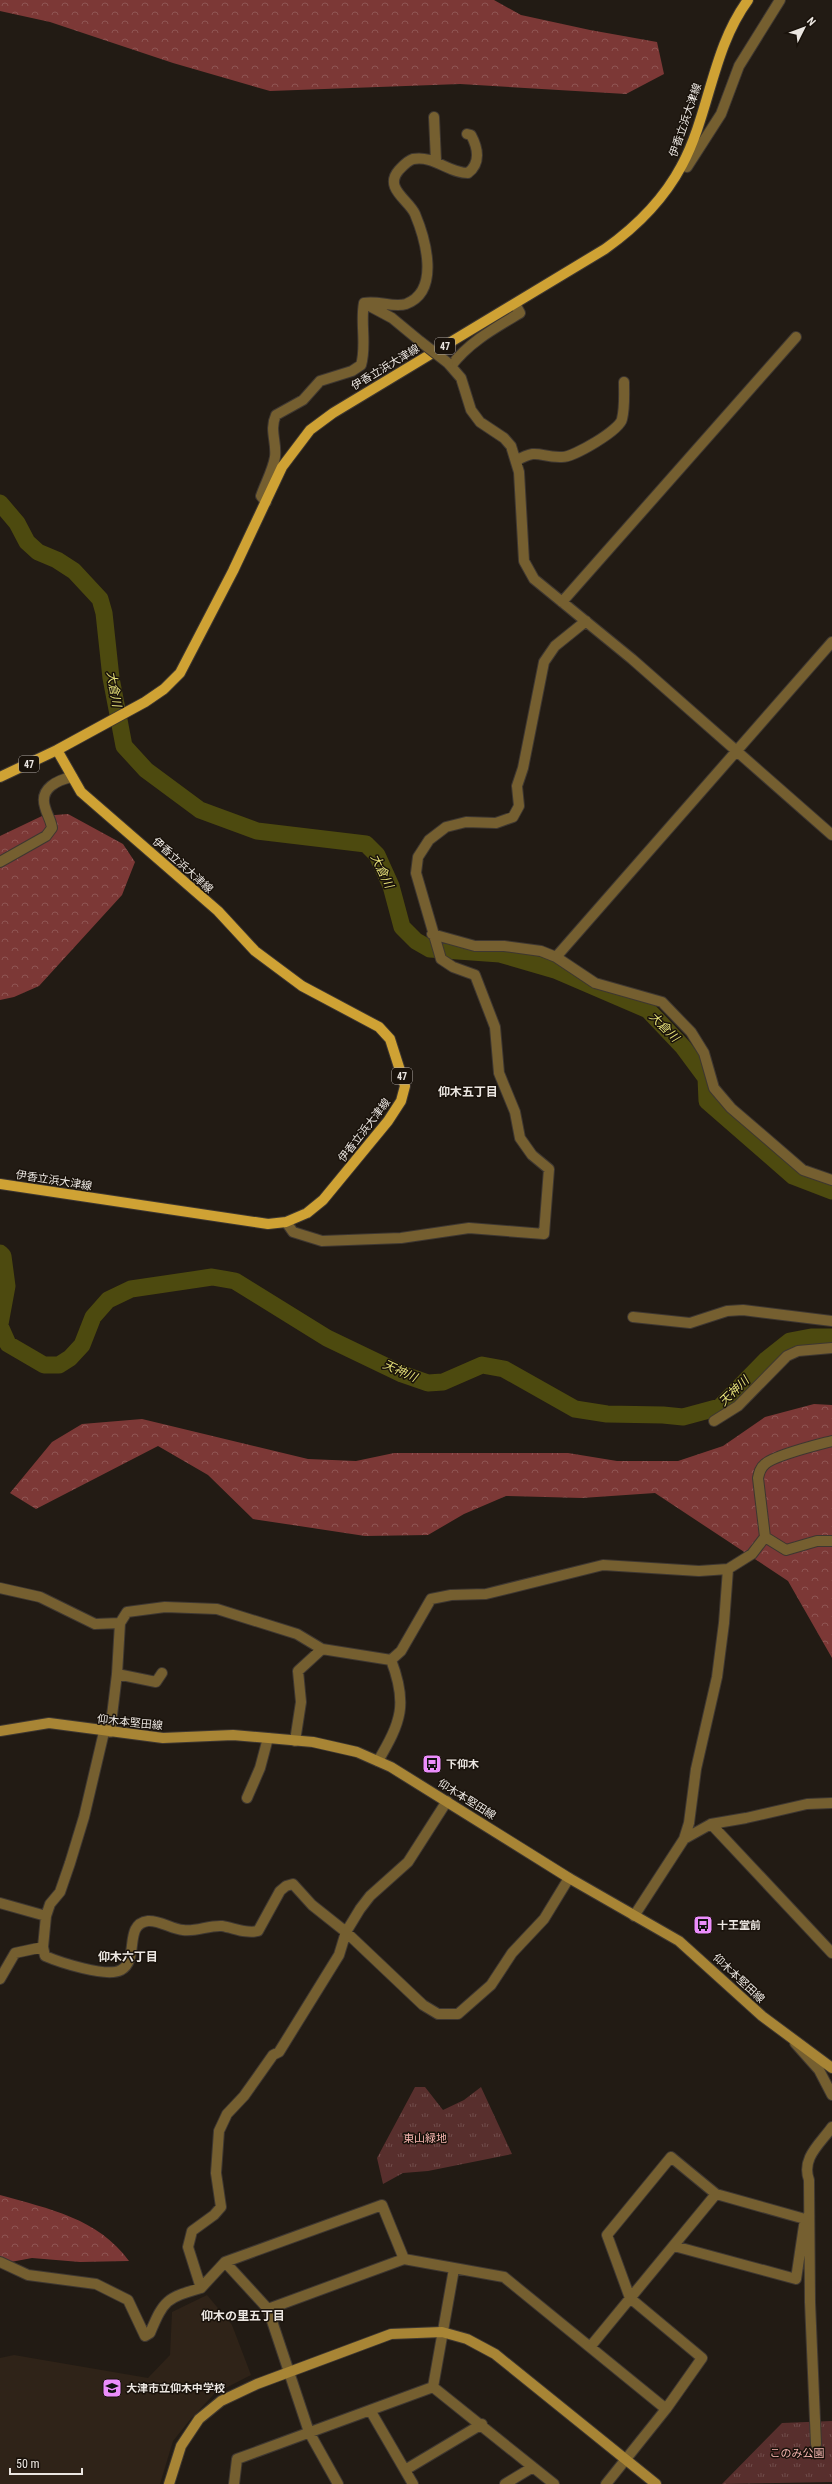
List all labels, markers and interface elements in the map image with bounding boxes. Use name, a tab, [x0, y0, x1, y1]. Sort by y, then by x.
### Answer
north arrow	[784, 8, 824, 48]
text: N	[804, 15, 818, 29]
street label: 伊香立浜大津線	[667, 82, 704, 159]
road number: 47	[435, 338, 455, 354]
street label: 伊香立浜大津線	[349, 342, 422, 393]
water label: 大倉川	[104, 670, 124, 710]
road number: 47	[19, 756, 39, 772]
street label: 伊香立浜大津線	[150, 835, 216, 896]
water label: 大倉川	[368, 852, 397, 892]
water label: 大倉川	[646, 1009, 683, 1046]
road number: 47	[392, 1068, 412, 1084]
district label: 仰木五丁目	[438, 1085, 498, 1099]
street label: 伊香立浜大津線	[336, 1096, 393, 1165]
street label: 伊香立浜大津線	[15, 1168, 93, 1193]
water label: 天神川	[381, 1357, 421, 1386]
water label: 天神川	[716, 1372, 753, 1409]
street label: 仰木本堅田線	[96, 1713, 163, 1732]
bus stop icon: 下仰木	[421, 1753, 443, 1775]
place label: 下仰木	[446, 1758, 479, 1771]
street label: 仰木本堅田線	[435, 1776, 498, 1822]
bus stop icon: 十王堂前	[692, 1914, 714, 1936]
place label: 十王堂前	[717, 1919, 761, 1932]
district label: 仰木六丁目	[98, 1950, 158, 1964]
street label: 仰木本堅田線	[710, 1951, 767, 2006]
park label: 東山緑地	[403, 2132, 447, 2145]
district label: 仰木の里五丁目	[201, 2309, 285, 2323]
school or university icon: 大津市立仰木中学校	[101, 2377, 123, 2399]
place label: 大津市立仰木中学校	[126, 2382, 225, 2395]
park label: このみ公園	[770, 2447, 825, 2460]
scale bar	[10, 2450, 82, 2476]
text: 50 m	[16, 2457, 40, 2471]

